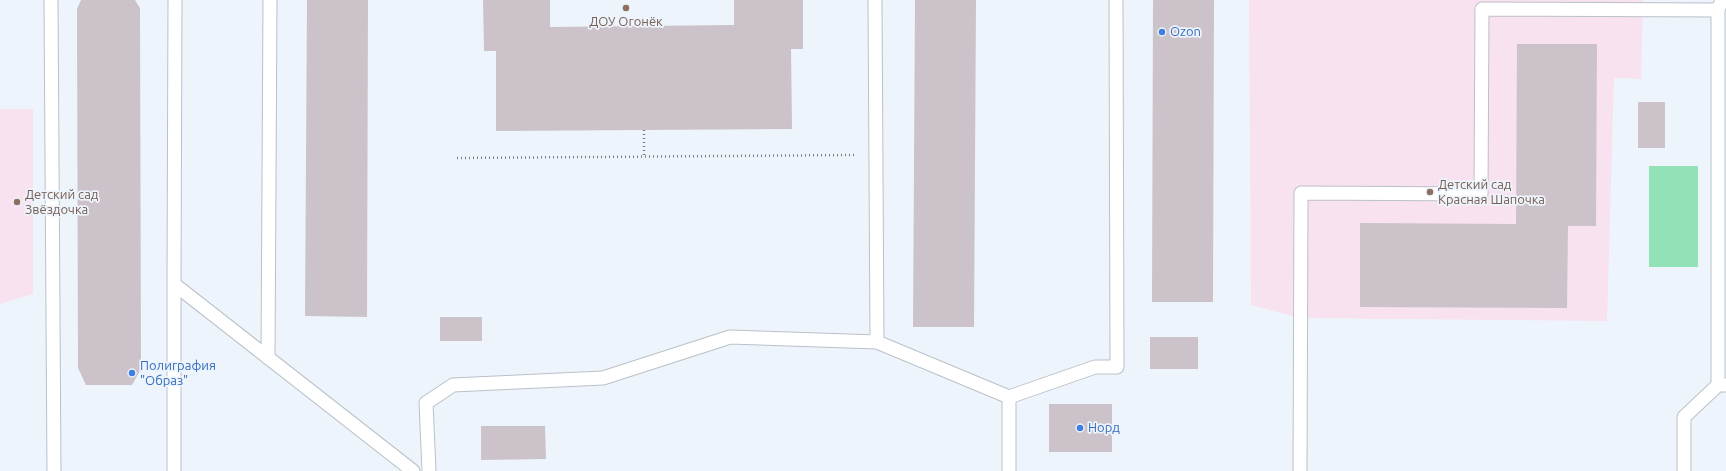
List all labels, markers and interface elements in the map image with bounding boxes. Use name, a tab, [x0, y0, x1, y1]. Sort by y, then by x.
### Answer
marker: ДОУ Огонёк	[621, 3, 631, 13]
place label: ДОУ Огонёк	[589, 14, 663, 30]
place label: Ozon	[1170, 24, 1201, 40]
marker: Ozon	[1157, 27, 1167, 37]
place label: Детский сад Красная Шапочка	[1438, 177, 1545, 208]
place label: Детский сад Звёздочка	[25, 187, 98, 218]
marker: Детский сад Красная Шапочка	[1425, 187, 1435, 197]
marker: Детский сад Звёздочка	[12, 197, 22, 207]
place label: Полиграфия "Образ"	[140, 358, 216, 389]
marker: Полиграфия "Образ"	[127, 368, 137, 378]
place label: Норд	[1088, 420, 1120, 436]
marker: Норд	[1075, 423, 1085, 433]

